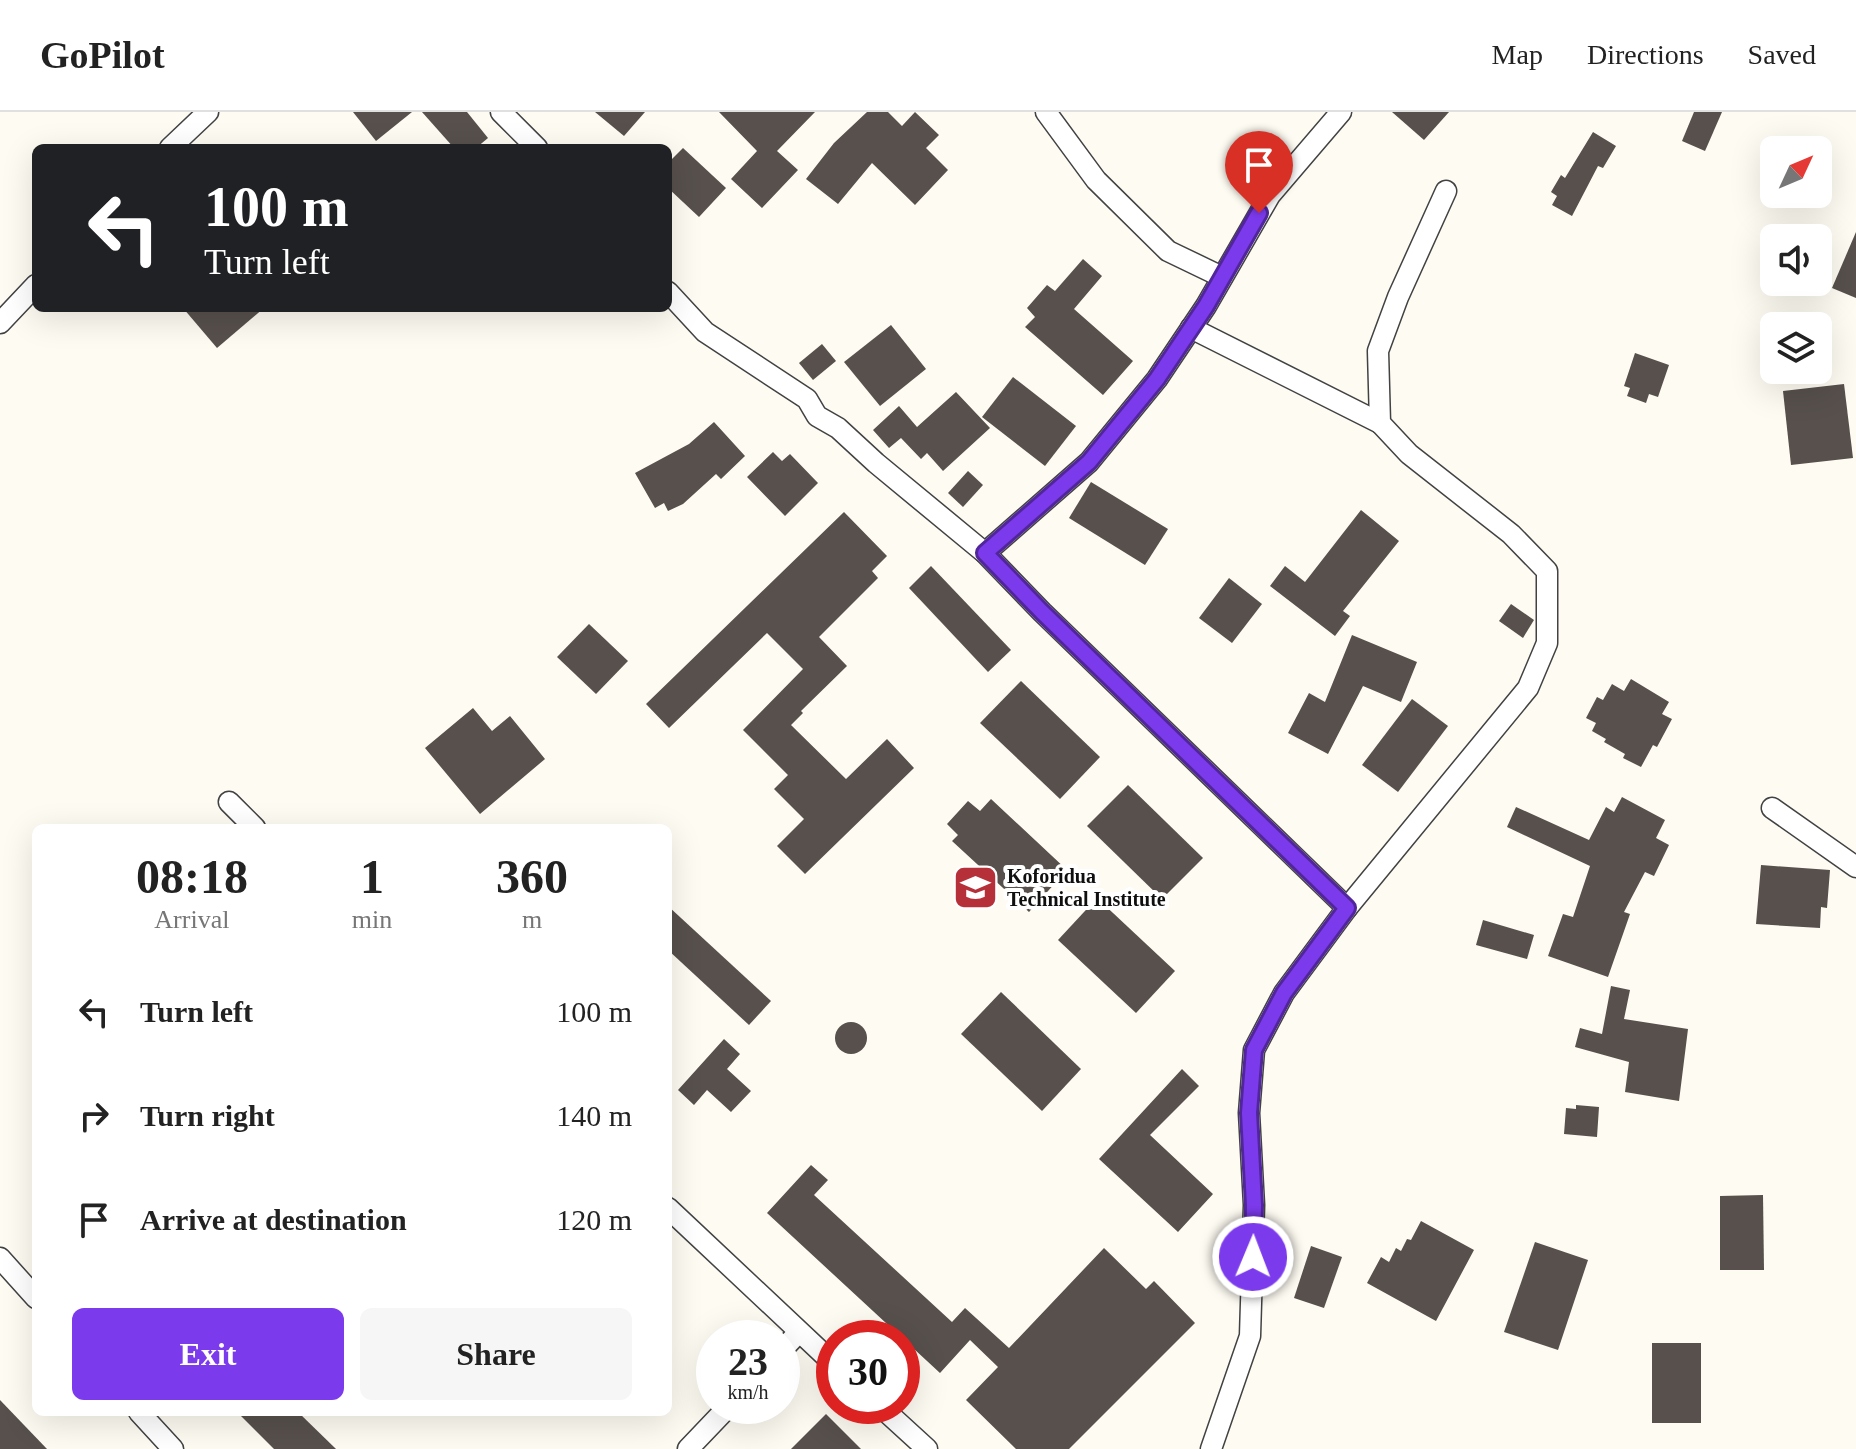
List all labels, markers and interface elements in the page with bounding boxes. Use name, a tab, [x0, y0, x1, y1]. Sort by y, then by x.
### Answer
text: GoPilot	[40, 34, 165, 76]
text: Map	[1492, 39, 1543, 70]
text: Directions	[1587, 39, 1704, 70]
text: Saved	[1748, 39, 1816, 70]
pin	[1225, 131, 1293, 213]
north arrow	[1760, 136, 1832, 208]
map controls	[1760, 136, 1832, 384]
icon: arrive	[1237, 143, 1281, 187]
icon: left	[72, 176, 176, 280]
text: 100 m	[204, 176, 349, 238]
button: sound	[1760, 224, 1832, 296]
text: Turn left	[204, 242, 330, 282]
button: layers	[1760, 312, 1832, 384]
text: 08:18	[136, 850, 248, 903]
text: 1	[360, 850, 384, 903]
text: 360	[496, 850, 568, 903]
school or university icon: Koforidua Technical Institute	[952, 864, 1000, 912]
place label: Koforidua Technical Institute	[1007, 865, 1166, 910]
text: Arrival	[154, 905, 229, 934]
text: min	[352, 905, 392, 934]
text: m	[522, 905, 542, 934]
icon: left	[72, 990, 116, 1034]
text: Turn left	[140, 995, 253, 1028]
text: 100 m	[556, 995, 632, 1028]
icon: right	[72, 1094, 116, 1138]
text: Turn right	[140, 1099, 275, 1132]
text: 140 m	[556, 1099, 632, 1132]
icon: arrive	[72, 1198, 116, 1242]
text: Arrive at destination	[140, 1203, 407, 1236]
text: 120 m	[556, 1203, 632, 1236]
position arrow	[1211, 1215, 1295, 1299]
button: Exit	[72, 1308, 344, 1400]
button: Share	[360, 1308, 632, 1400]
speed limit sign: 30	[816, 1320, 920, 1424]
text: 23	[728, 1339, 768, 1384]
text: km/h	[727, 1381, 769, 1403]

